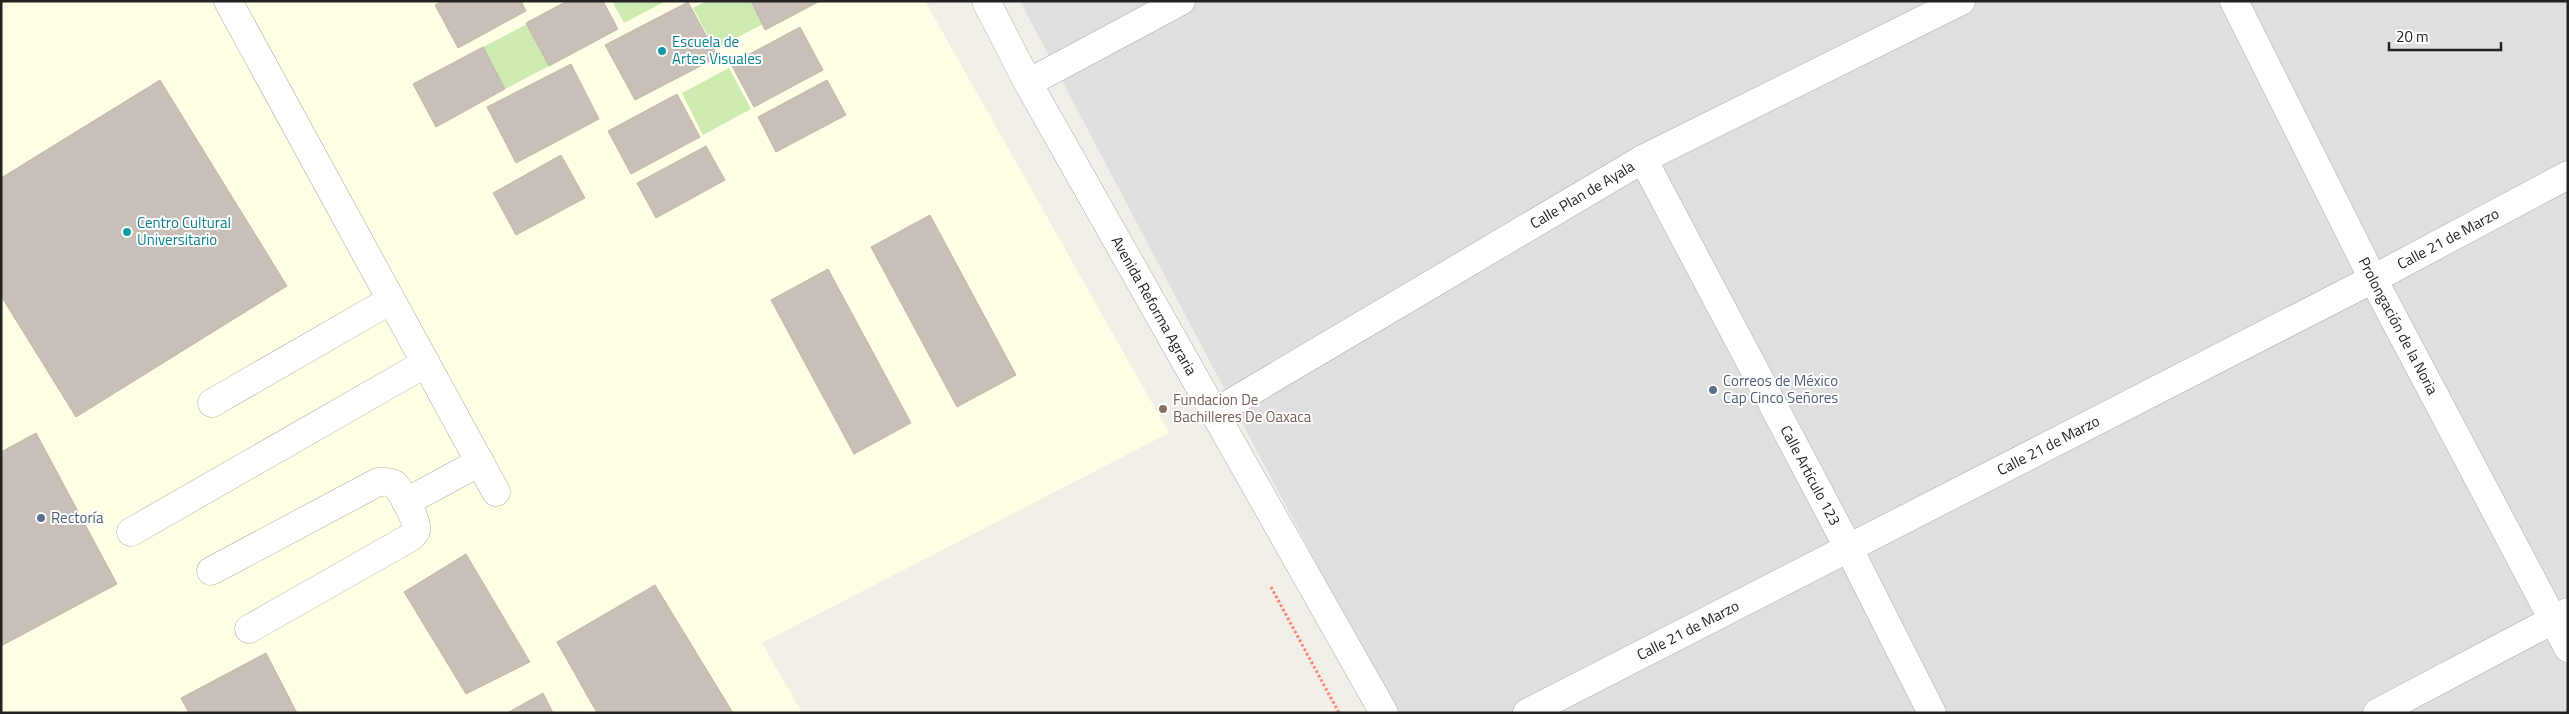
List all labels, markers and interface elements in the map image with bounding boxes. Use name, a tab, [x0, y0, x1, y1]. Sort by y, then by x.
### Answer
scale bar	[2389, 20, 2502, 52]
text: 20 m	[2396, 25, 2429, 48]
place label: Escuela de Artes Visuales	[672, 30, 762, 70]
marker: Escuela de Artes Visuales	[656, 45, 668, 57]
street label: Calle Plan de Ayala	[1525, 154, 1639, 234]
street label: Calle 21 de Marzo	[2393, 202, 2503, 275]
place label: Centro Cultural Universitario	[137, 211, 231, 251]
marker: Centro Cultural Universitario	[121, 226, 133, 238]
street label: Avenida Reforma Agraria	[1106, 232, 1203, 380]
street label: Prolongación de la Noria	[2353, 253, 2444, 399]
place label: Correos de México Cap Cinco Señores	[1723, 369, 1838, 409]
marker: Correos de México Cap Cinco Señores	[1707, 384, 1719, 396]
place label: Fundacion De Bachilleres De Oaxaca	[1173, 388, 1312, 428]
marker: Fundacion De Bachilleres De Oaxaca	[1157, 403, 1169, 415]
street label: Calle 21 de Marzo	[1993, 409, 2104, 481]
street label: Calle Artículo 123	[1775, 421, 1847, 530]
place label: Rectoría	[51, 506, 104, 529]
marker: Rectoría	[35, 512, 47, 524]
street label: Calle 21 de Marzo	[1633, 594, 1743, 666]

